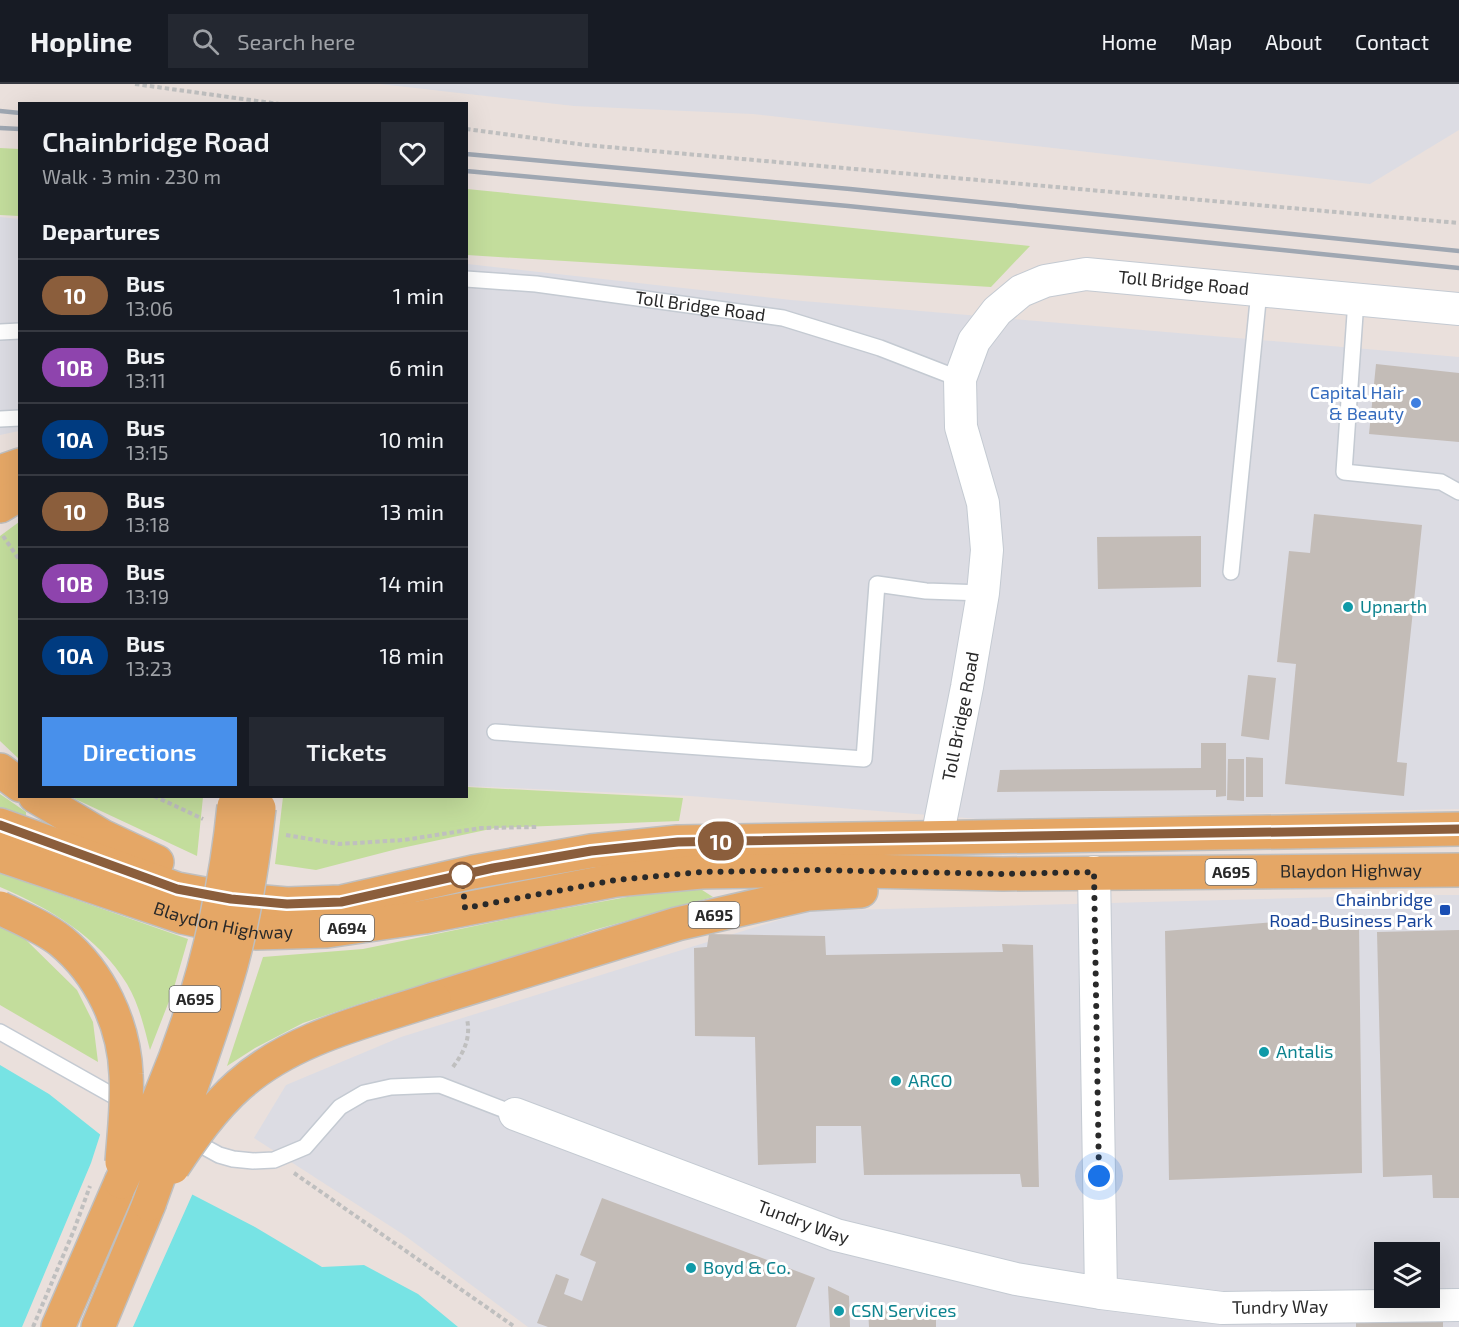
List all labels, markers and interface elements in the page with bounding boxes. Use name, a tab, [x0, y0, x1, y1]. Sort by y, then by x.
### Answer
search box	[168, 14, 588, 68]
text: Hopline	[30, 24, 132, 58]
icon: search	[189, 25, 222, 58]
text: Search here	[237, 28, 355, 54]
text: Home	[1101, 29, 1157, 54]
text: Map	[1190, 29, 1232, 54]
text: About	[1265, 29, 1322, 54]
text: Contact	[1355, 29, 1429, 54]
button: heart	[381, 122, 444, 185]
text: Chainbridge Road	[42, 124, 270, 158]
text: Walk · 3 min · 230 m	[42, 164, 221, 188]
text: Departures	[42, 218, 160, 244]
street label: Toll Bridge Road	[1117, 265, 1250, 299]
text: Bus	[126, 270, 165, 296]
text: 1 min	[393, 282, 444, 308]
text: 10	[64, 283, 86, 308]
street label: Toll Bridge Road	[634, 286, 767, 325]
text: 13:06	[126, 296, 173, 320]
text: Bus	[126, 342, 165, 368]
text: 6 min	[389, 354, 444, 380]
text: 10B	[57, 355, 93, 380]
text: 13:11	[126, 368, 166, 392]
place label: Capital Hair & Beauty	[1310, 381, 1404, 424]
marker: Capital Hair & Beauty	[1409, 396, 1423, 410]
text: Bus	[126, 414, 165, 440]
text: 10 min	[380, 426, 444, 452]
text: 10A	[57, 427, 93, 452]
text: 13:15	[126, 440, 168, 464]
text: Bus	[126, 486, 165, 512]
text: 13 min	[381, 498, 444, 524]
text: 10	[64, 499, 86, 524]
text: 13:18	[126, 512, 170, 536]
text: Bus	[126, 558, 165, 584]
text: 14 min	[379, 570, 444, 596]
text: 10B	[57, 571, 93, 596]
text: 13:19	[126, 584, 169, 608]
place label: Upnarth	[1360, 595, 1427, 617]
marker: Upnarth	[1341, 600, 1355, 614]
text: Bus	[126, 630, 165, 656]
text: 18 min	[379, 642, 444, 668]
text: 10A	[57, 643, 93, 668]
street label: Toll Bridge Road	[937, 650, 983, 783]
text: 13:23	[126, 656, 172, 680]
button: Directions	[42, 717, 237, 786]
button: Tickets	[249, 717, 444, 786]
line badge: 10	[694, 822, 748, 861]
text: 10	[710, 829, 732, 854]
street label: Blaydon Highway	[1280, 858, 1423, 882]
road number: A695	[1206, 859, 1256, 885]
unlabelled marker	[449, 862, 475, 888]
place label: Chainbridge Road-Business Park	[1269, 888, 1433, 931]
street label: Blaydon Highway	[151, 896, 294, 943]
road number: A695	[688, 902, 740, 928]
marker: Chainbridge Road-Business Park	[1438, 903, 1452, 917]
road number: A694	[320, 915, 374, 941]
road number: A695	[170, 986, 220, 1012]
place label: Antalis	[1276, 1040, 1333, 1062]
marker: Antalis	[1257, 1045, 1271, 1059]
place label: ARCO	[908, 1069, 952, 1091]
marker: ARCO	[889, 1074, 903, 1088]
your location	[1084, 1161, 1114, 1191]
street label: Tundry Way	[755, 1194, 852, 1248]
map controls	[1374, 1242, 1440, 1308]
button: layers	[1374, 1242, 1440, 1308]
place label: Boyd & Co.	[703, 1256, 791, 1278]
marker: Boyd & Co.	[684, 1261, 698, 1275]
street label: Tundry Way	[1232, 1295, 1329, 1318]
place label: CSN Services	[851, 1299, 957, 1321]
marker: CSN Services	[832, 1304, 846, 1318]

